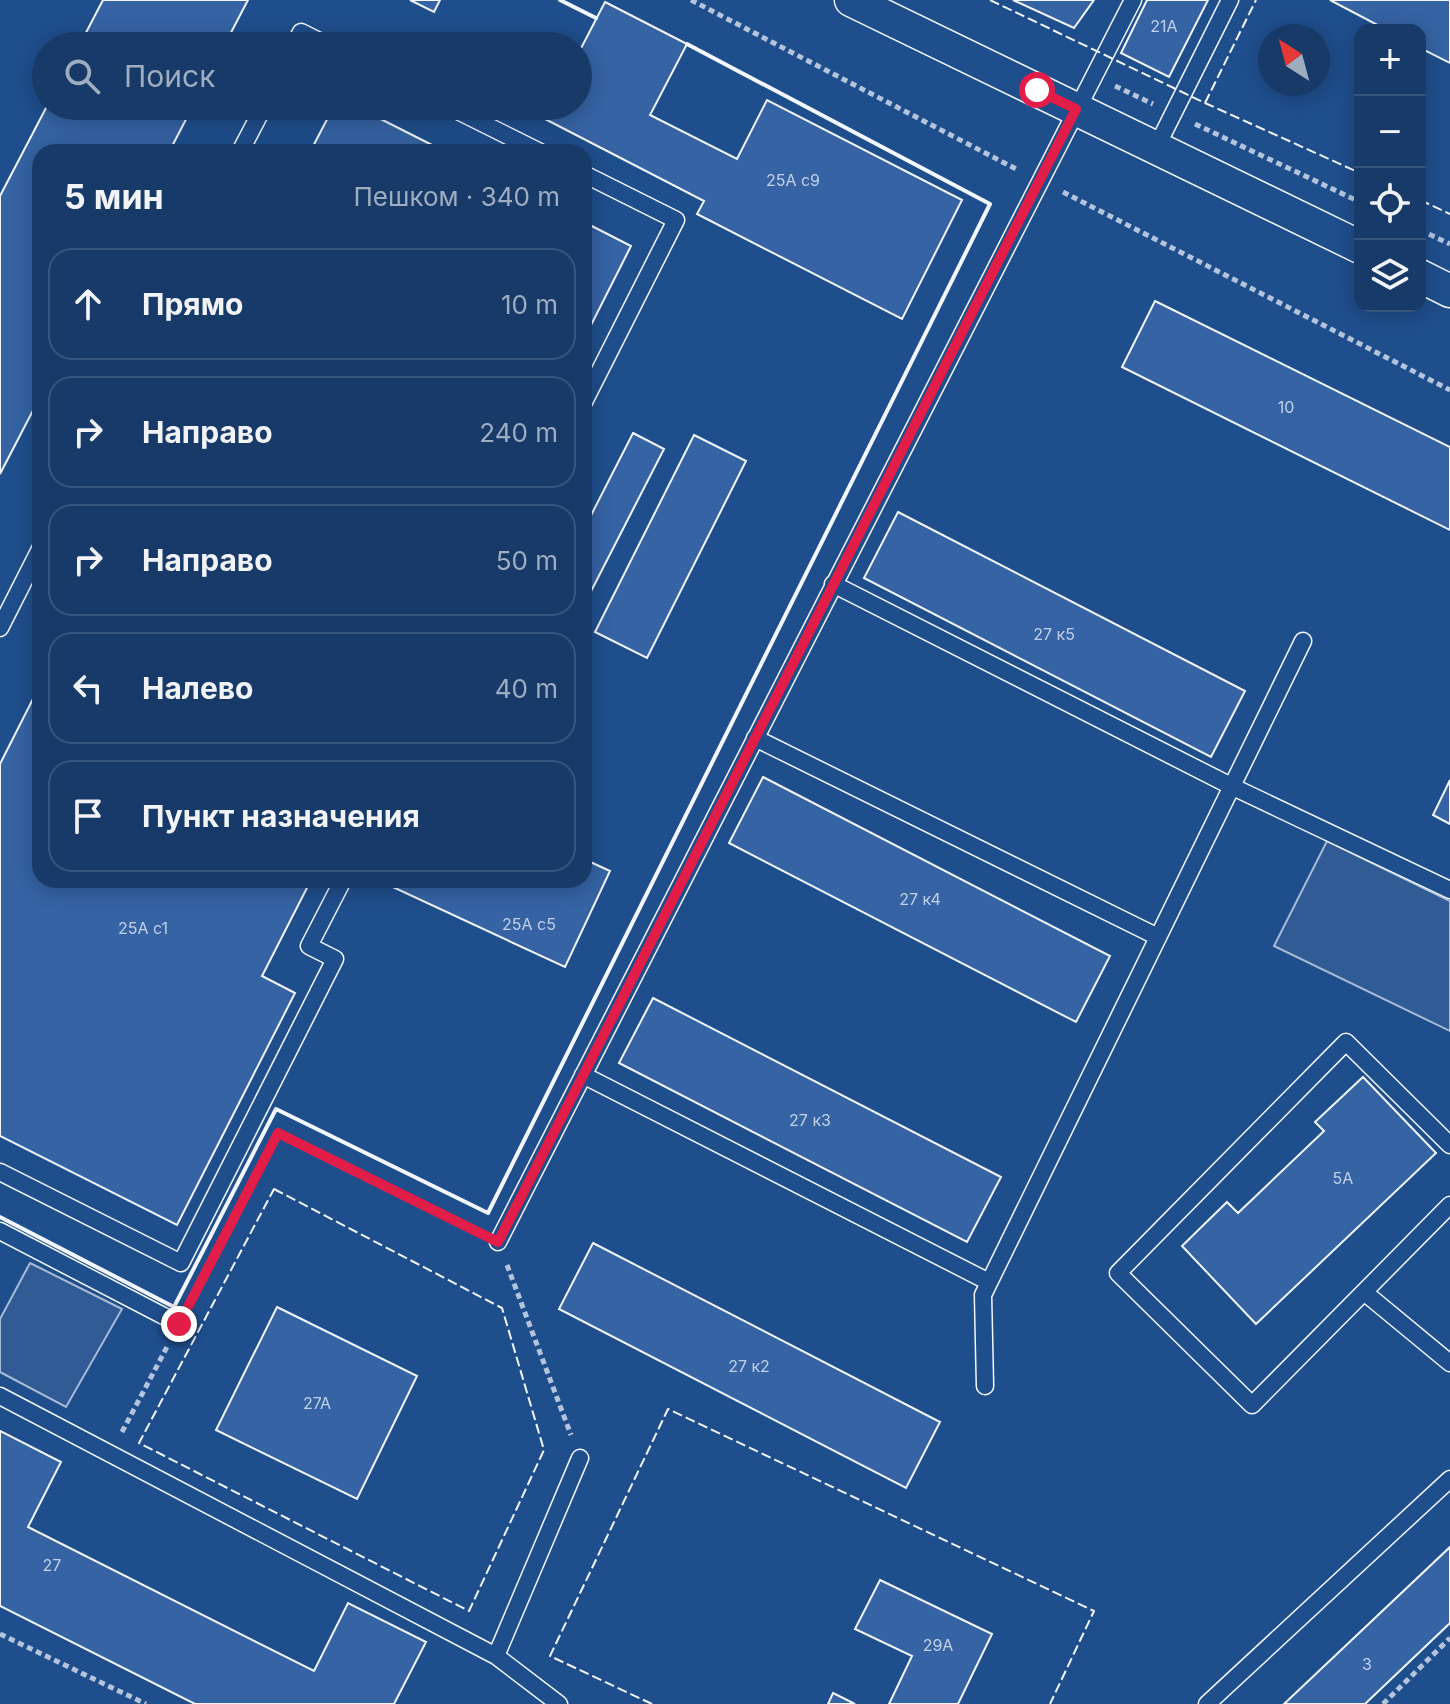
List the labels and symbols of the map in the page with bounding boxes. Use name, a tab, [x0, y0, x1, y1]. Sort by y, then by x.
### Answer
house number: 21А	[1150, 16, 1178, 36]
north arrow	[1258, 24, 1330, 96]
route start	[1019, 72, 1055, 108]
house number: 25A c9	[766, 170, 820, 190]
house number: 10	[1278, 397, 1294, 417]
house number: 27 к5	[1033, 624, 1075, 644]
house number: 27 к4	[899, 889, 941, 909]
house number: 25А с5	[502, 914, 556, 934]
house number: 25А с1	[118, 918, 168, 938]
house number: 27 к3	[789, 1110, 831, 1130]
house number: 5А	[1333, 1168, 1353, 1188]
route end	[161, 1306, 197, 1342]
house number: 27 к2	[728, 1356, 770, 1376]
house number: 27А	[303, 1393, 331, 1413]
house number: 27	[43, 1555, 61, 1575]
house number: 29А	[923, 1635, 953, 1655]
house number: 3	[1362, 1654, 1372, 1674]

